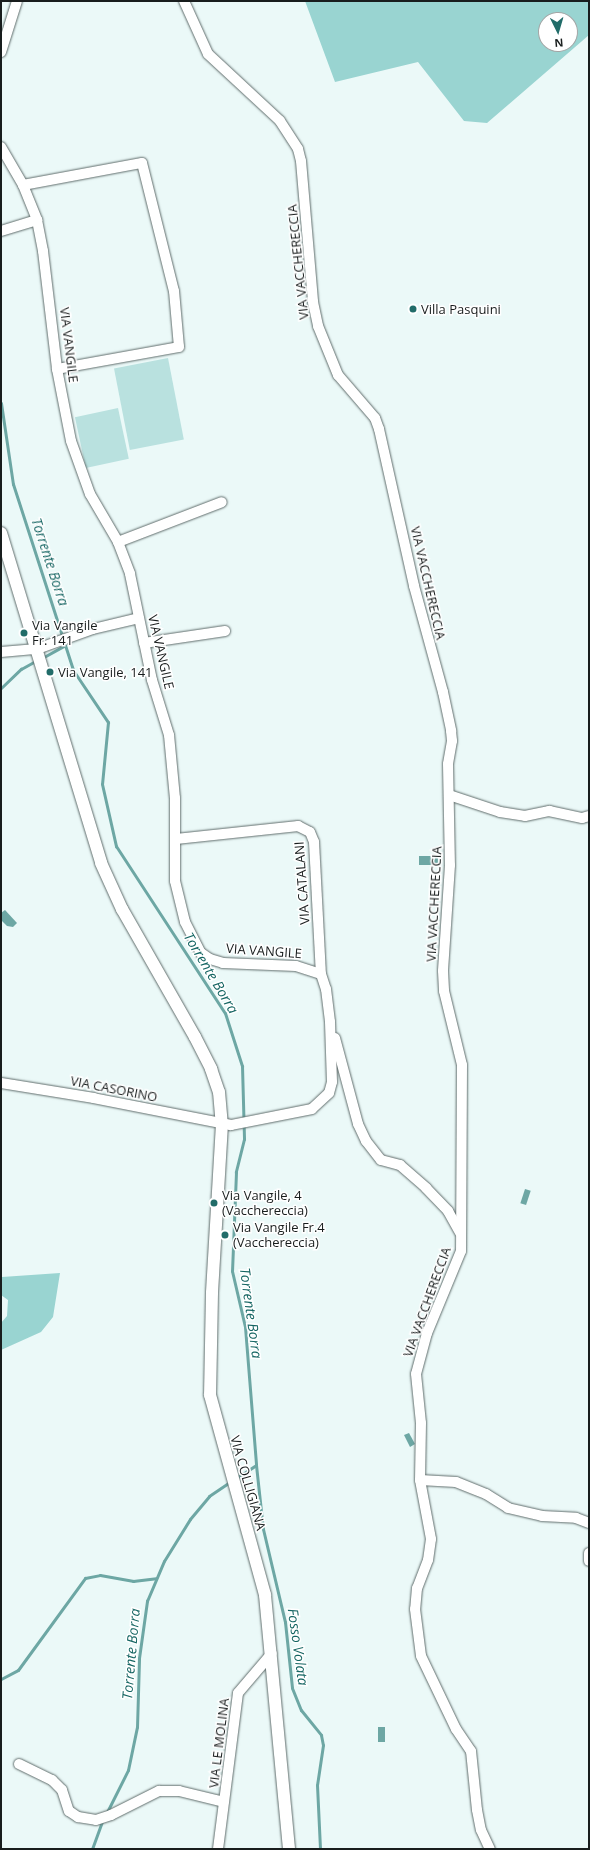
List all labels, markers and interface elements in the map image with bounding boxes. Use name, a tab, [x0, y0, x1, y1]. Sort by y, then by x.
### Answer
north arrow	[538, 12, 578, 52]
text: N	[554, 36, 564, 51]
street label: VIA VACCHERECCIA	[284, 204, 312, 320]
place label: Villa Pasquini	[421, 301, 501, 317]
marker: Villa Pasquini	[408, 304, 418, 314]
street label: VIA VANGILE	[57, 306, 81, 384]
water label: Torrente Borra	[28, 516, 72, 608]
street label: VIA VACCHERECCIA	[407, 525, 449, 641]
street label: VIA VANGILE	[145, 613, 177, 691]
place label: Via Vangile Fr. 141	[32, 618, 98, 649]
marker: Via Vangile Fr. 141	[19, 628, 29, 638]
place label: Via Vangile, 141	[58, 664, 153, 680]
marker: Via Vangile, 141	[45, 667, 55, 677]
street label: VIA CATALANI	[291, 841, 313, 925]
street label: VIA VACCHERECCIA	[423, 846, 445, 962]
water label: Torrente Borra	[180, 929, 242, 1017]
street label: VIA VANGILE	[226, 941, 302, 961]
street label: VIA CASORINO	[69, 1073, 159, 1105]
place label: Via Vangile, 4 (Vacchereccia)	[222, 1188, 308, 1219]
marker: Via Vangile, 4 (Vacchereccia)	[209, 1198, 219, 1208]
place label: Via Vangile Fr.4 (Vacchereccia)	[233, 1220, 325, 1251]
marker: Via Vangile Fr.4 (Vacchereccia)	[220, 1230, 230, 1240]
street label: VIA VACCHERECCIA	[400, 1245, 454, 1359]
water label: Torrente Borra	[236, 1267, 266, 1359]
street label: VIA COLLIGIANA	[227, 1434, 269, 1532]
water label: Fosso Volata	[284, 1607, 312, 1687]
water label: Torrente Borra	[119, 1608, 143, 1700]
street label: VIA LE MOLINA	[206, 1697, 232, 1789]

